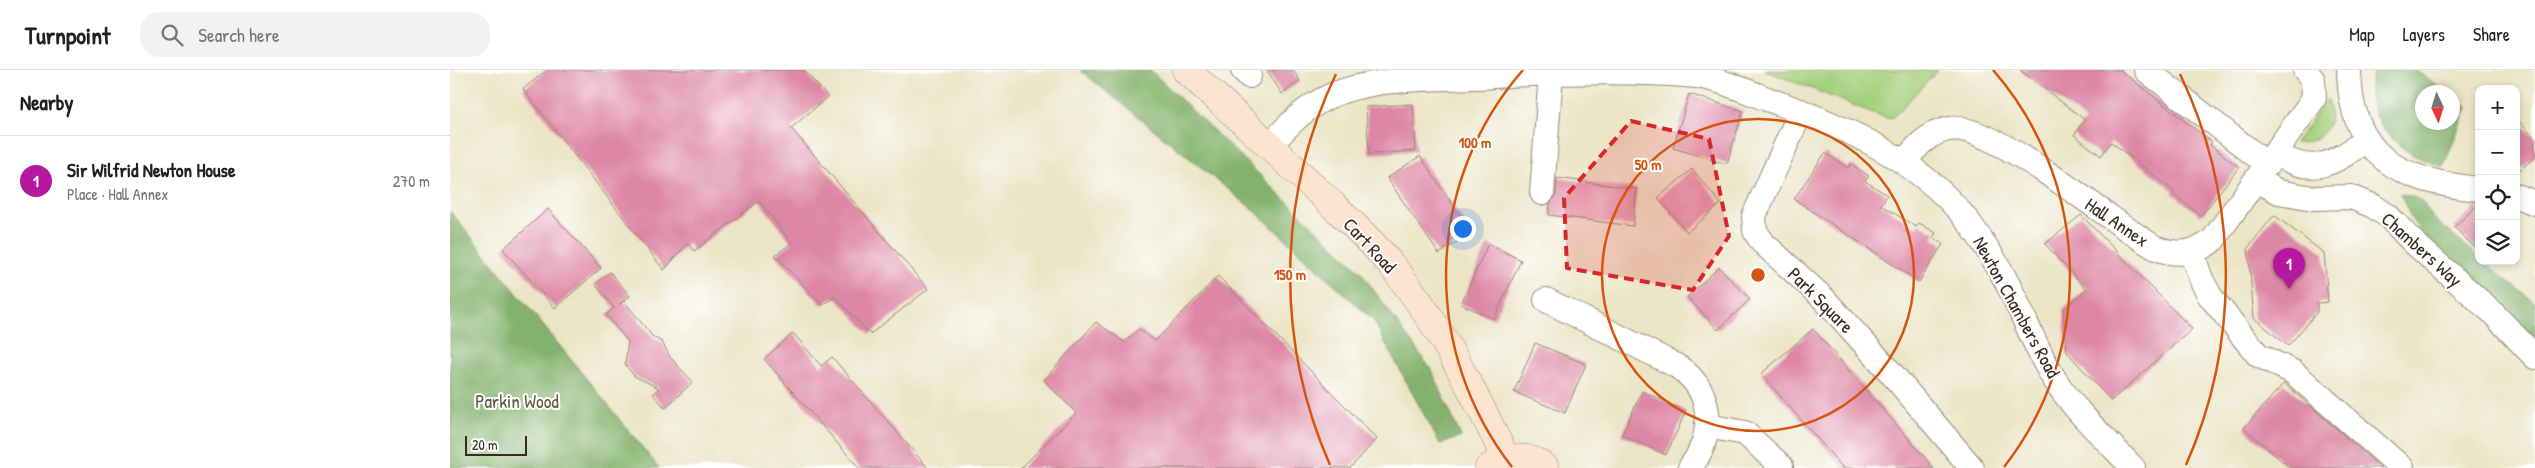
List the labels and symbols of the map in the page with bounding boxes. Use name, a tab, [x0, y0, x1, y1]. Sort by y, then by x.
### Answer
north arrow	[2415, 85, 2460, 130]
text: 100 m	[1459, 132, 1491, 153]
text: 50 m	[1635, 154, 1661, 175]
street label: Hall Annex	[2080, 191, 2154, 253]
street label: Chambers Way	[2376, 206, 2468, 292]
street label: Cart Road	[1338, 212, 1403, 279]
your location	[1450, 216, 1476, 242]
street label: Newton Chambers Road	[1967, 232, 2067, 383]
pin: 1	[2273, 248, 2305, 289]
street label: Park Square	[1782, 261, 1860, 339]
text: 150 m	[1274, 264, 1306, 285]
centre of rings	[1749, 266, 1767, 284]
park label: Parkin Wood	[475, 388, 559, 414]
scale bar	[465, 433, 528, 456]

